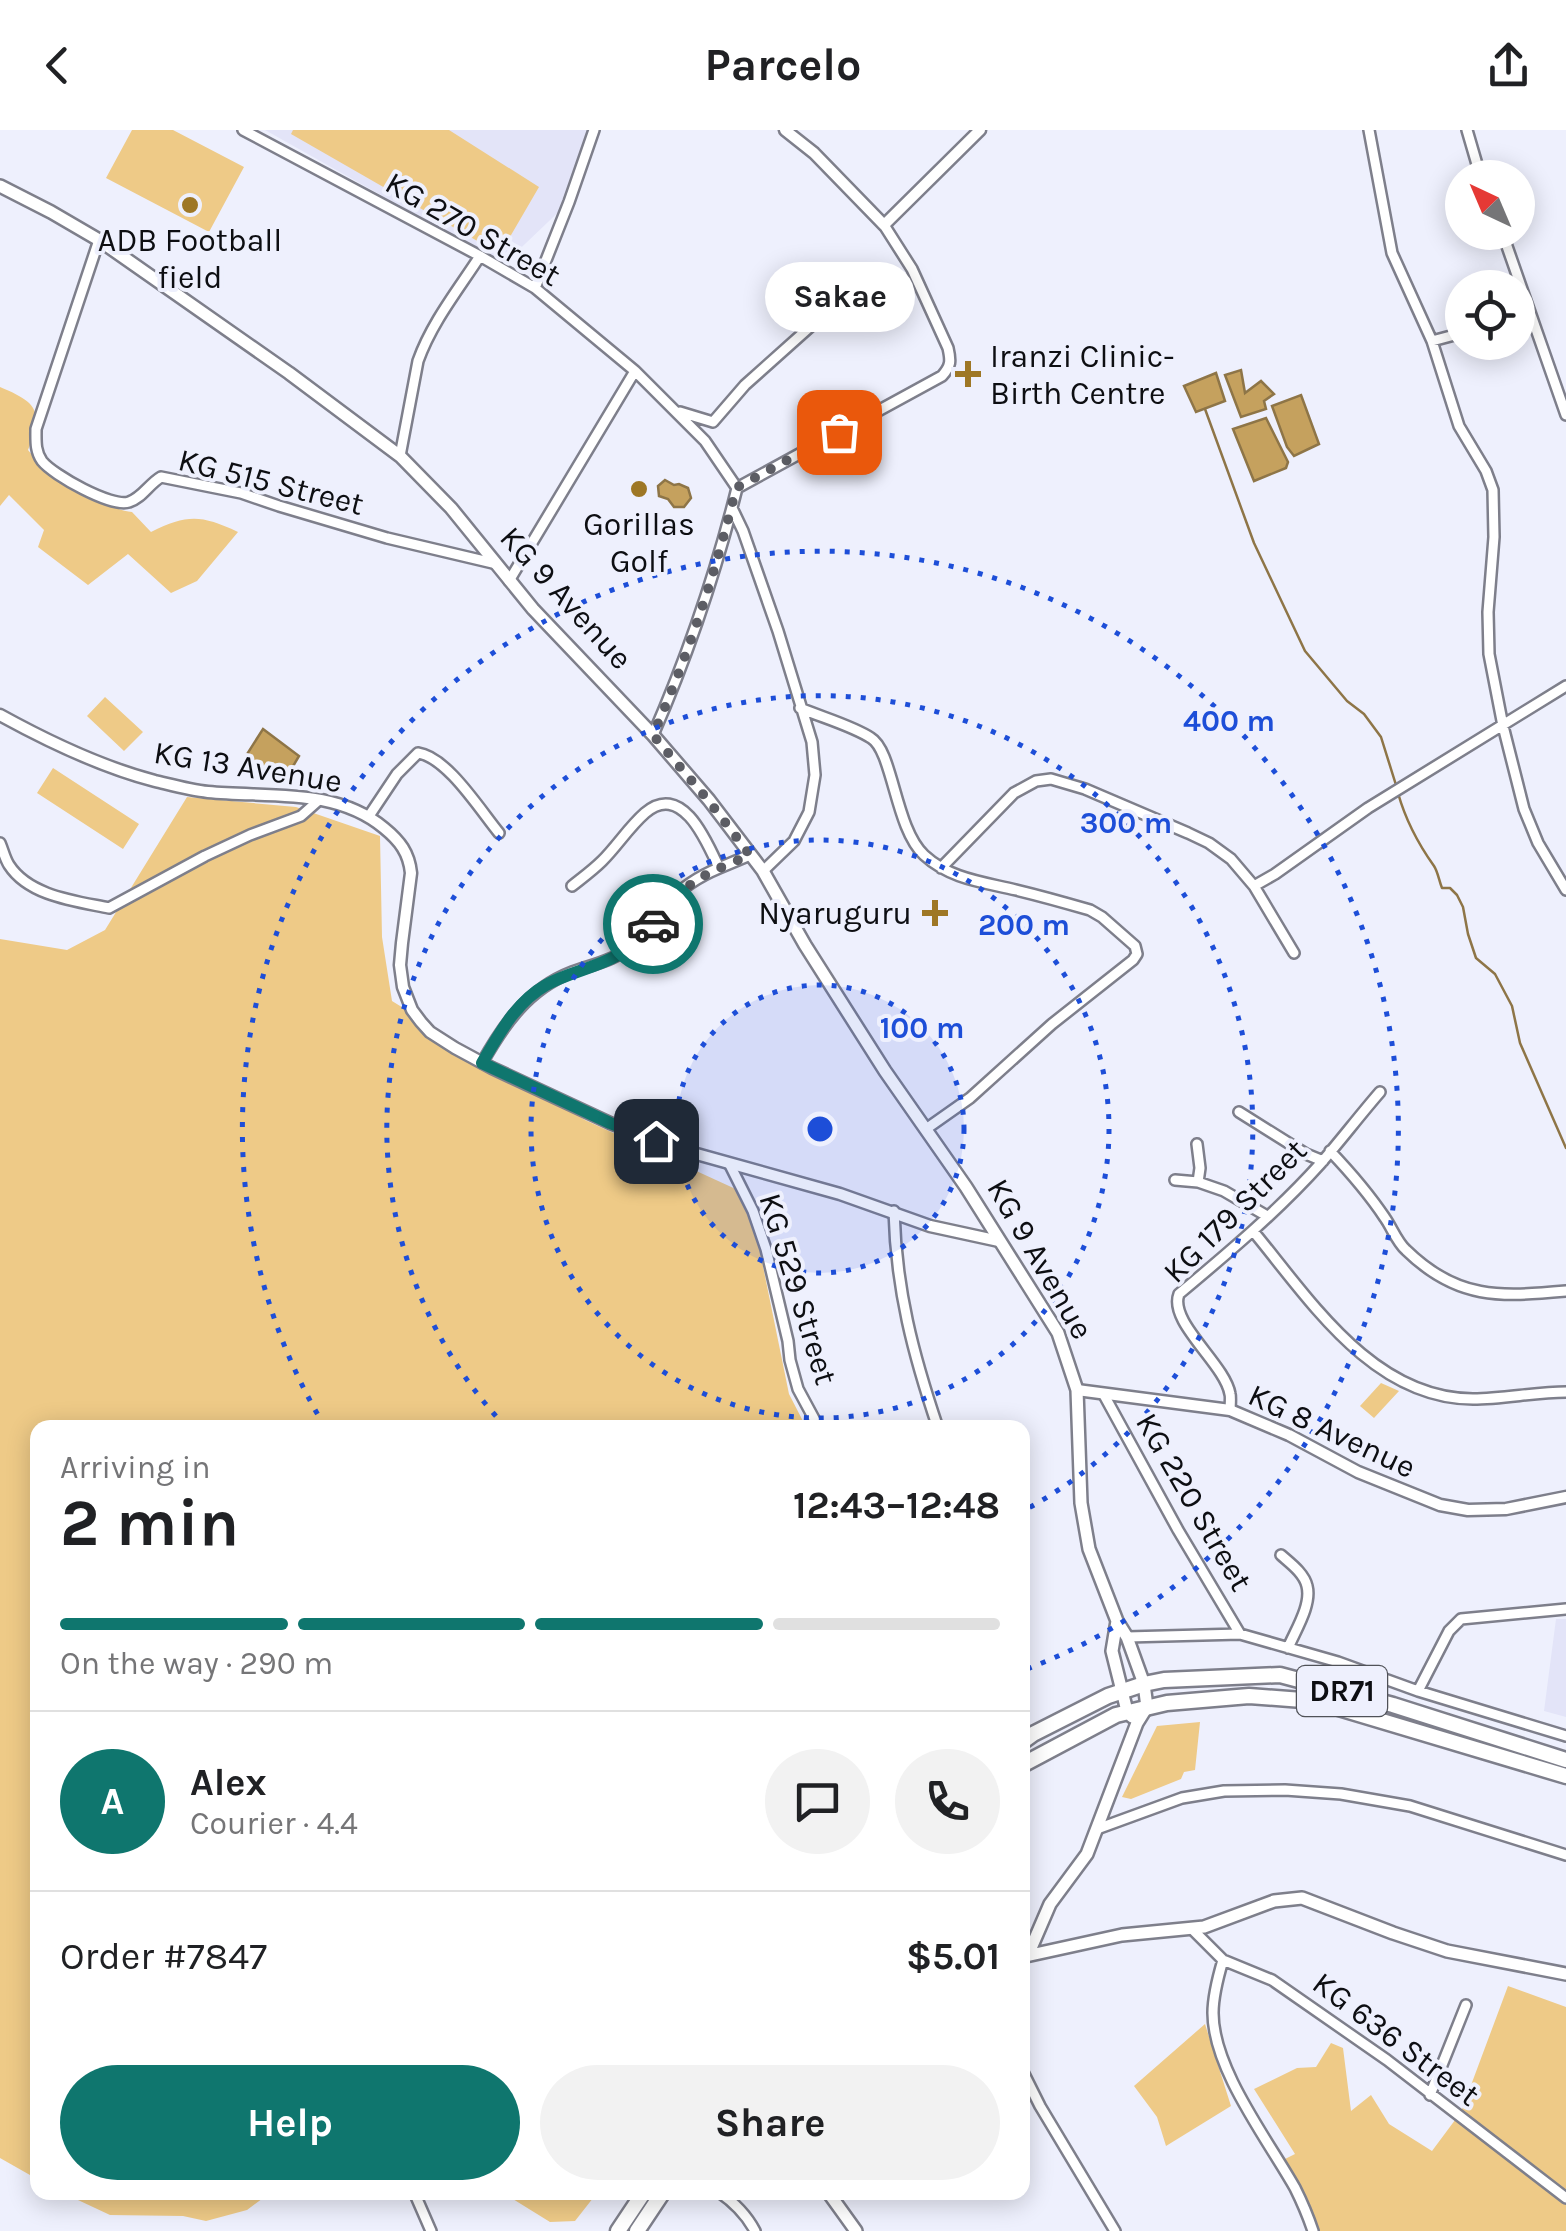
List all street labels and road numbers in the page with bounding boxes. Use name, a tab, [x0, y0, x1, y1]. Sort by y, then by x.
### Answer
street label: KG 270 Street	[379, 164, 567, 294]
street label: KG 515 Street	[174, 441, 368, 523]
street label: KG 9 Avenue	[492, 519, 640, 677]
street label: KG 13 Avenue	[151, 734, 345, 800]
street label: KG 179 Street	[1156, 1132, 1314, 1290]
street label: KG 9 Avenue	[979, 1172, 1101, 1346]
street label: KG 529 Street	[751, 1189, 845, 1389]
street label: KG 8 Avenue	[1243, 1376, 1421, 1486]
street label: KG 220 Street	[1128, 1407, 1260, 1597]
road number: DR71	[1297, 1666, 1387, 1716]
street label: KG 636 Street	[1306, 1964, 1486, 2114]

